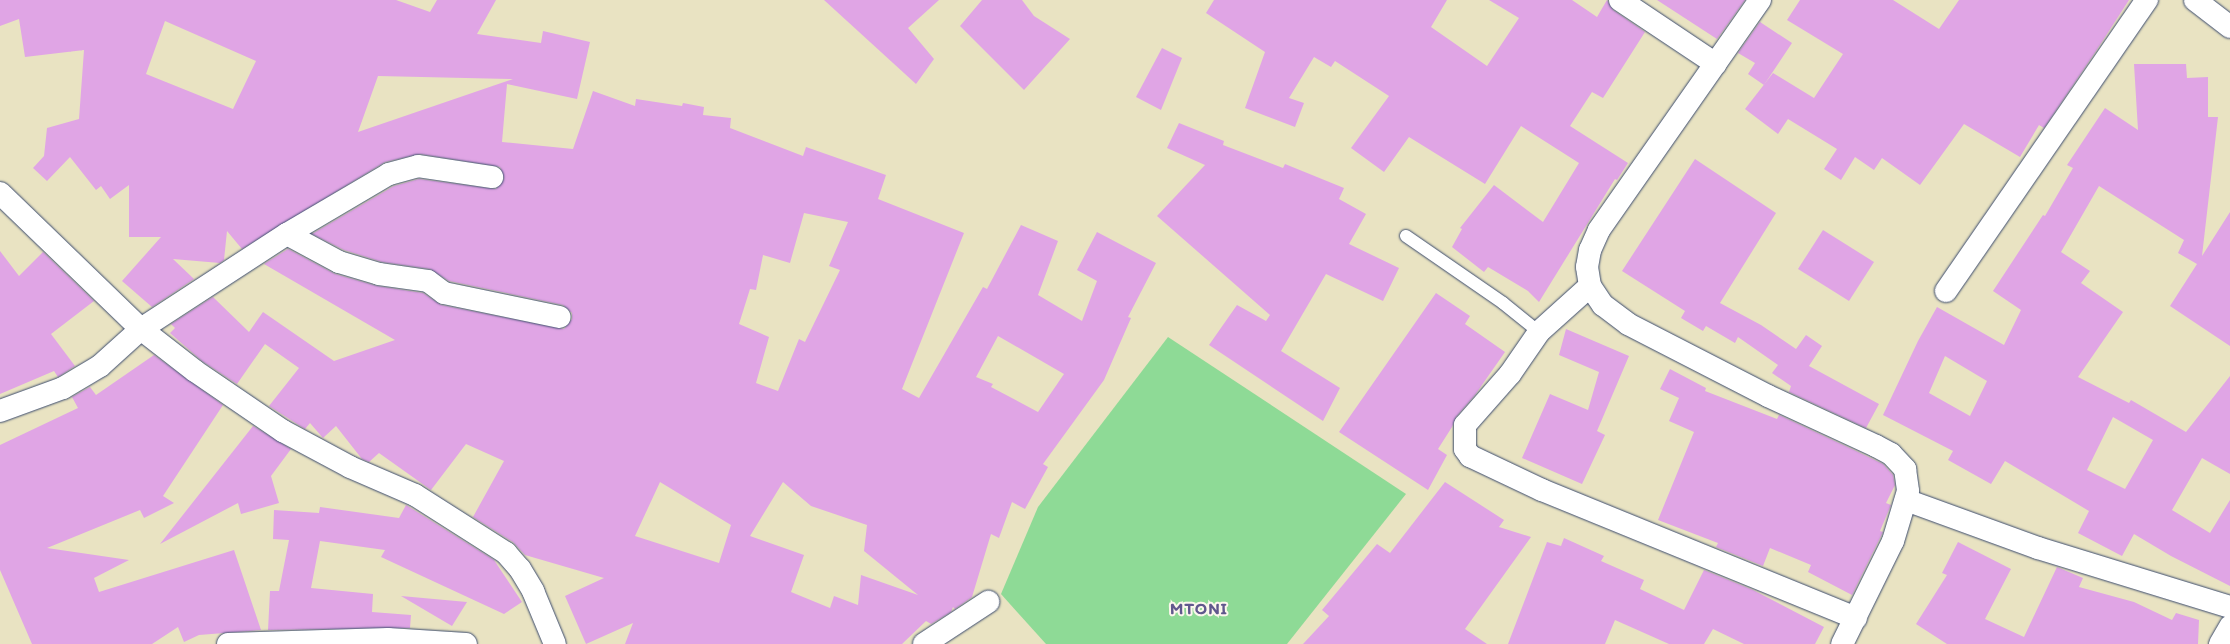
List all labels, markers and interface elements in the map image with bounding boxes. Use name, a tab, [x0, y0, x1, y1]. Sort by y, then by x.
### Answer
district label: MTONI	[1171, 599, 1227, 619]

